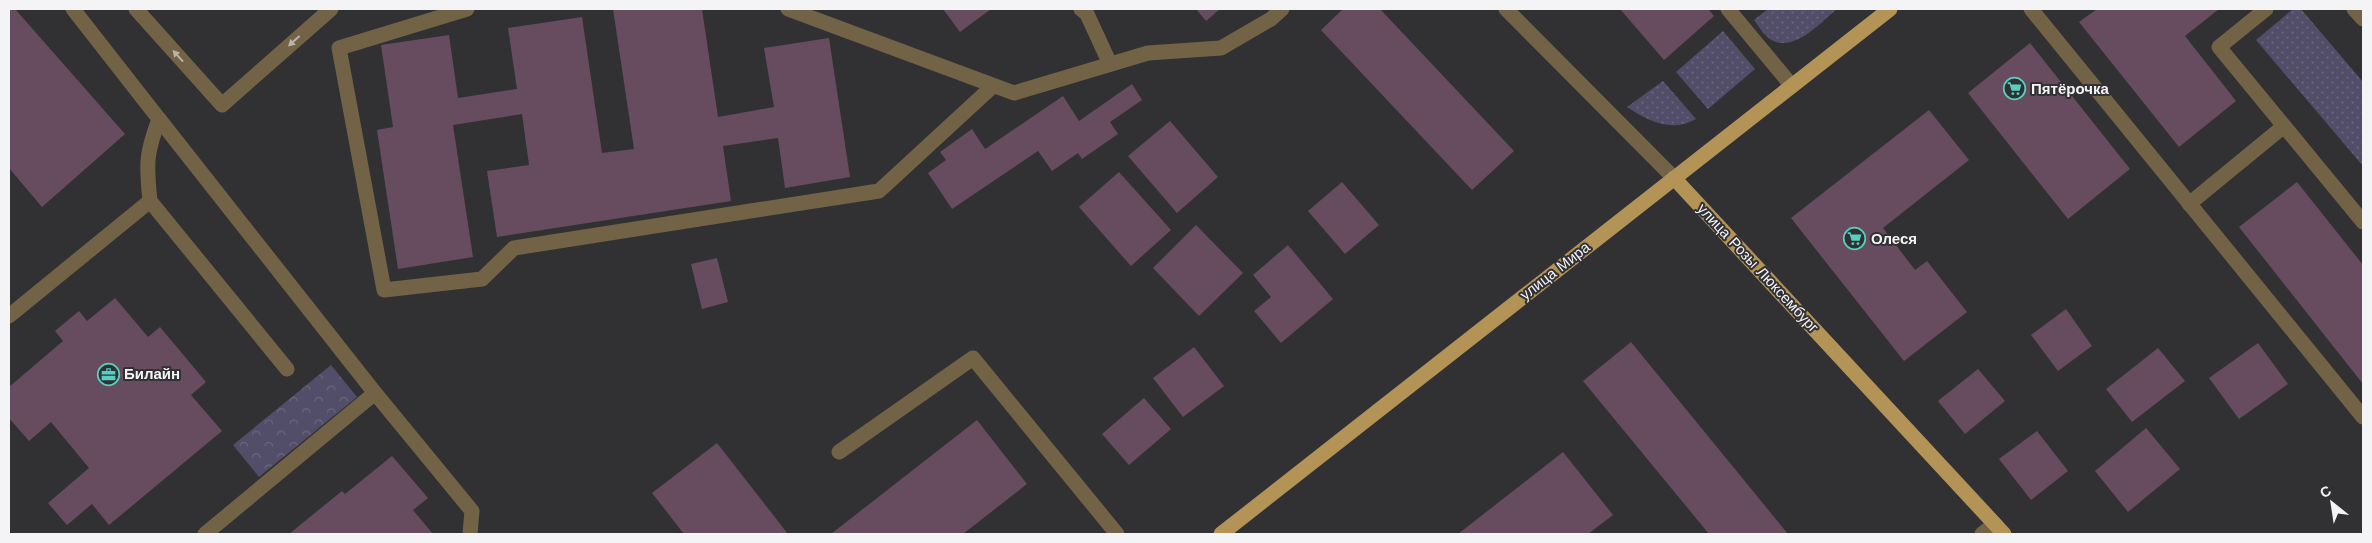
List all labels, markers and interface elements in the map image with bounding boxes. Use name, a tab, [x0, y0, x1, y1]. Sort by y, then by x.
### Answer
one-way arrow	[289, 35, 301, 47]
one-way arrow	[172, 51, 184, 63]
supermarket icon: Пятёрочка	[2003, 77, 2027, 101]
place label: Пятёрочка	[2031, 80, 2109, 98]
street label: улица Розы Люксембург	[1693, 200, 1823, 337]
supermarket icon: Олеся	[1843, 227, 1867, 251]
place label: Олеся	[1871, 230, 1917, 248]
street label: улица Мира	[1516, 238, 1594, 304]
office icon: Билайн	[96, 362, 120, 386]
place label: Билайн	[124, 365, 180, 383]
north arrow	[2307, 478, 2357, 528]
text: С	[2317, 482, 2334, 501]

